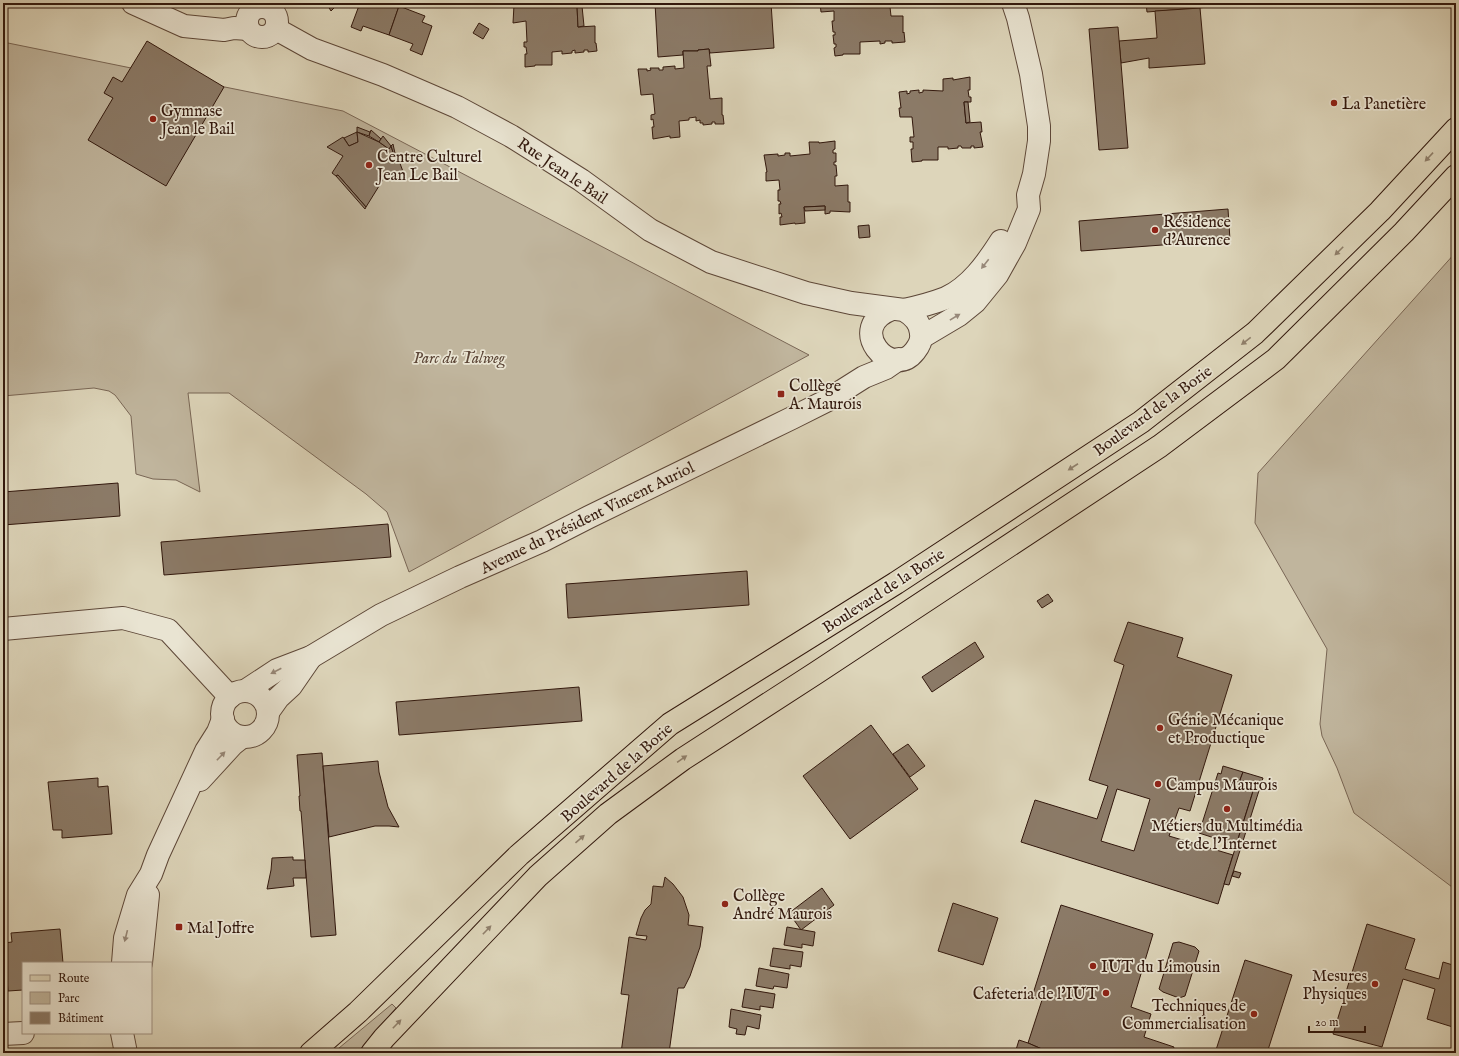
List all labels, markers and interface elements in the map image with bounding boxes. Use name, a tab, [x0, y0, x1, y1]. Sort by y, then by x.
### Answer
place label: La Panetière	[1342, 95, 1426, 115]
marker: La Panetière	[1329, 98, 1339, 108]
place label: Gymnase Jean le Bail	[159, 102, 235, 140]
marker: Gymnase Jean le Bail	[148, 114, 158, 124]
street label: Rue Jean le Bail	[513, 134, 611, 210]
place label: Centre Culturel Jean Le Bail	[375, 148, 483, 186]
one-way arrow	[1425, 152, 1434, 162]
marker: Centre Culturel Jean Le Bail	[364, 160, 374, 170]
place label: Résidence d'Aurence	[1163, 213, 1231, 251]
marker: Résidence d'Aurence	[1150, 225, 1160, 235]
one-way arrow	[1334, 246, 1344, 256]
one-way arrow	[981, 258, 990, 269]
one-way arrow	[949, 314, 961, 321]
one-way arrow	[1240, 337, 1251, 345]
park label: Parc du Talweg	[413, 349, 506, 369]
street label: Boulevard de la Borie	[1090, 362, 1216, 461]
place label: Collège A. Maurois	[788, 377, 862, 415]
marker: Collège A. Maurois	[776, 389, 786, 399]
street label: Avenue du Président Vincent Auriol	[477, 458, 699, 580]
one-way arrow	[1068, 463, 1078, 471]
street label: Boulevard de la Borie	[819, 545, 949, 639]
one-way arrow	[271, 668, 282, 674]
place label: Génie Mécanique et Productique	[1168, 711, 1284, 749]
street label: Boulevard de la Borie	[557, 719, 677, 828]
marker: Génie Mécanique et Productique	[1155, 723, 1165, 733]
one-way arrow	[217, 751, 226, 761]
one-way arrow	[677, 755, 688, 763]
place label: Campus Maurois	[1166, 776, 1278, 796]
marker: Campus Maurois	[1153, 779, 1163, 789]
marker: Métiers du Multimédia et de l'Internet	[1222, 804, 1232, 814]
place label: Métiers du Multimédia et de l'Internet	[1151, 817, 1303, 855]
one-way arrow	[575, 834, 585, 844]
place label: Collège André Maurois	[732, 887, 833, 925]
marker: Collège André Maurois	[720, 899, 730, 909]
place label: Mal Joffre	[187, 919, 254, 939]
marker: Mal Joffre	[174, 922, 184, 932]
one-way arrow	[482, 925, 492, 935]
one-way arrow	[123, 929, 129, 942]
place label: IUT du Limousin	[1101, 958, 1221, 978]
marker: IUT du Limousin	[1088, 961, 1098, 971]
legend	[22, 962, 152, 1034]
place label: Mesures Physiques	[1303, 967, 1367, 1005]
text: Route	[58, 971, 90, 986]
marker: Mesures Physiques	[1370, 979, 1380, 989]
place label: Cafeteria de l'IUT	[973, 985, 1098, 1005]
marker: Cafeteria de l'IUT	[1101, 988, 1111, 998]
text: Parc	[58, 991, 80, 1006]
place label: Techniques de Commercialisation	[1122, 997, 1246, 1035]
scale bar	[1309, 1008, 1365, 1034]
marker: Techniques de Commercialisation	[1249, 1009, 1259, 1019]
text: Bâtiment	[58, 1011, 104, 1026]
text: 20 m	[1315, 1015, 1338, 1030]
one-way arrow	[392, 1019, 402, 1029]

